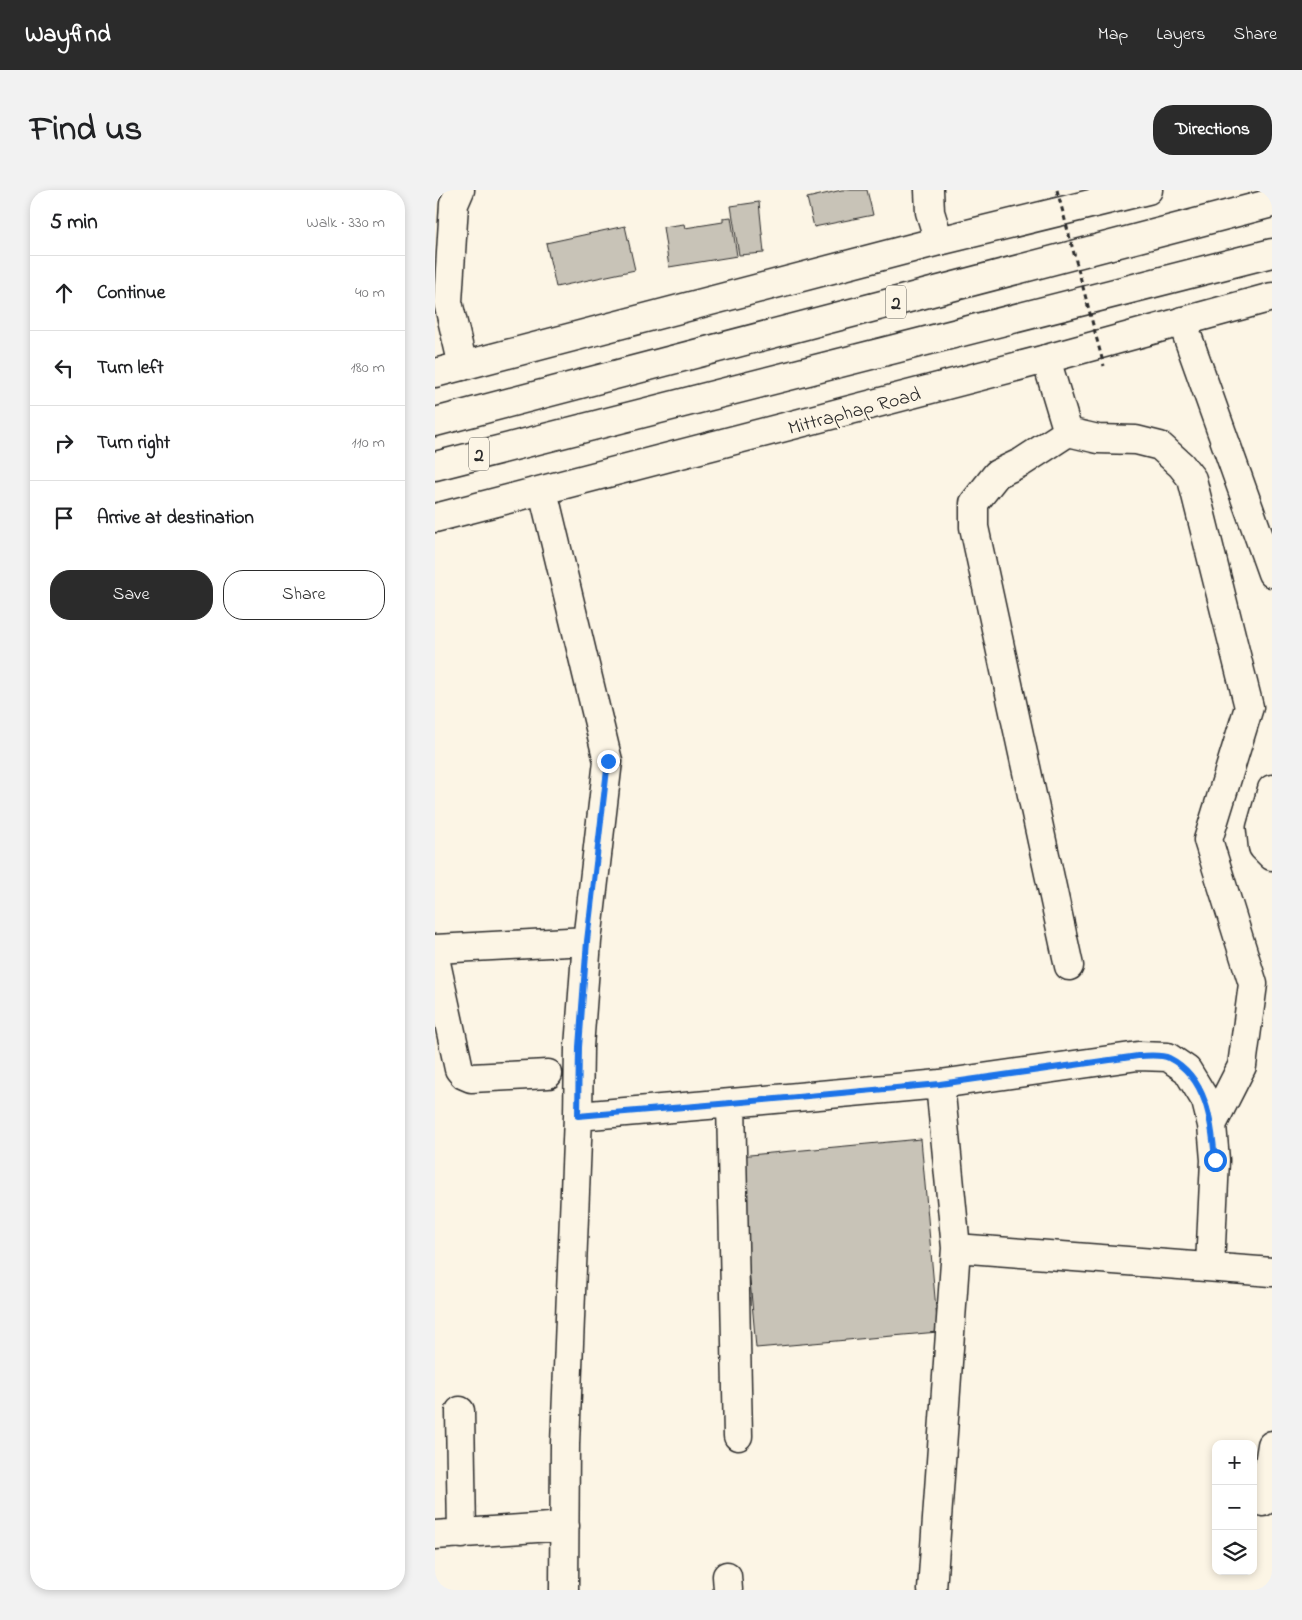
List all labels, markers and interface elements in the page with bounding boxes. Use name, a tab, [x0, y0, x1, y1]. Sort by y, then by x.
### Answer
text: Wayfind	[25, 18, 111, 53]
text: Map	[1098, 22, 1128, 48]
text: Layers	[1156, 22, 1206, 48]
text: Share	[1234, 22, 1277, 48]
text: Find us	[30, 105, 142, 156]
button: Directions	[1153, 105, 1272, 155]
text: 5 min	[50, 208, 98, 238]
text: Walk · 330 m	[306, 211, 385, 235]
icon: ahead	[50, 279, 78, 307]
text: Continue	[97, 280, 165, 307]
text: 40 m	[355, 281, 385, 305]
road number: 2	[886, 285, 906, 318]
icon: left	[50, 354, 78, 382]
text: Turn left	[97, 355, 164, 382]
text: 180 m	[351, 356, 385, 380]
street label: Mittraphap Road	[785, 381, 924, 444]
icon: right	[50, 429, 78, 457]
text: Turn right	[97, 430, 170, 457]
text: 110 m	[351, 431, 385, 455]
road number: 2	[469, 438, 489, 470]
icon: arrive	[50, 504, 78, 532]
text: Arrive at destination	[97, 505, 254, 532]
button: Save	[50, 570, 213, 620]
button: Share	[223, 570, 385, 620]
route end	[597, 750, 620, 773]
route start	[1204, 1149, 1227, 1172]
map controls	[1212, 1440, 1257, 1575]
button: +	[1212, 1440, 1257, 1485]
button: −	[1212, 1485, 1257, 1530]
button: layers	[1212, 1530, 1257, 1575]

